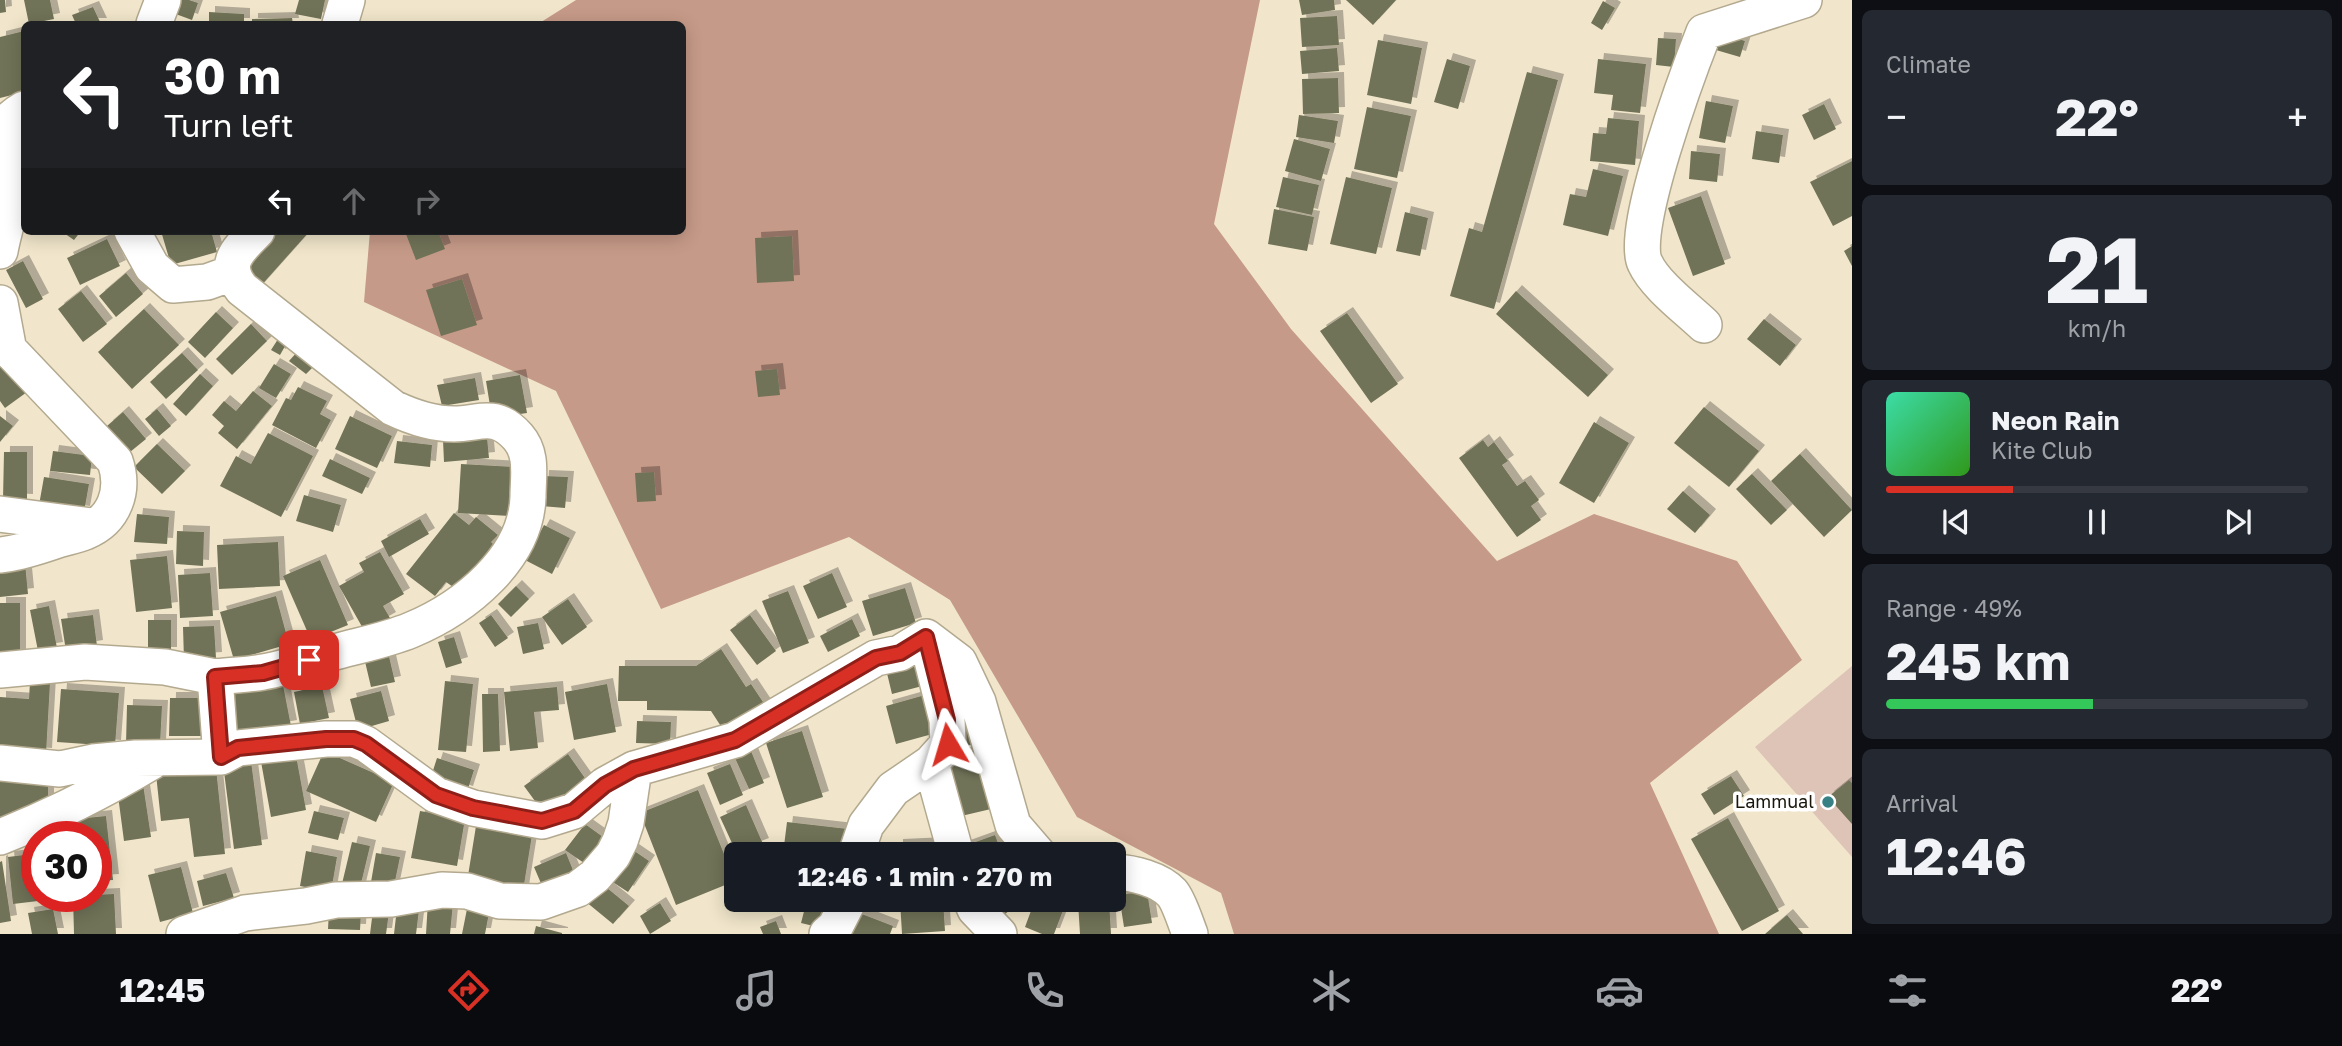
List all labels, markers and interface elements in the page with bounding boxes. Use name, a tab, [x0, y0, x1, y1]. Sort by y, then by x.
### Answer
text: 30 m	[164, 46, 281, 105]
icon: left	[49, 49, 140, 140]
text: Climate	[1886, 50, 1971, 78]
text: 22°	[2055, 85, 2139, 147]
text: −	[1886, 94, 1907, 139]
text: +	[2287, 94, 2308, 139]
text: Turn left	[164, 106, 293, 144]
icon: left	[262, 182, 300, 220]
icon: ahead	[335, 182, 373, 220]
icon: right	[408, 182, 446, 220]
text: 21	[2046, 214, 2148, 323]
text: km/h	[2068, 314, 2126, 342]
text: Neon Rain	[1991, 405, 2120, 436]
text: Kite Club	[1991, 436, 2092, 464]
icon: previous	[1937, 503, 1975, 541]
icon: pause	[2078, 503, 2116, 541]
icon: next	[2219, 503, 2257, 541]
text: Range · 49%	[1886, 594, 2022, 622]
text: 245 km	[1886, 629, 2071, 691]
pin	[279, 630, 339, 690]
icon: arrive	[290, 641, 328, 679]
position arrow	[911, 707, 985, 781]
text: Arrival	[1886, 789, 1958, 817]
place label: Lammual	[1735, 790, 1814, 812]
marker: Lammual	[1820, 794, 1836, 810]
speed limit sign: 30	[21, 821, 112, 912]
text: 12:46	[1886, 824, 2027, 886]
text: 12:46 · 1 min · 270 m	[798, 861, 1052, 892]
icon: directions	[444, 966, 493, 1015]
icon: music	[732, 966, 781, 1015]
icon: phone	[1020, 966, 1069, 1015]
icon: climate	[1307, 966, 1356, 1015]
icon: car	[1595, 966, 1644, 1015]
icon: filters	[1883, 966, 1932, 1015]
text: 12:45	[119, 971, 205, 1009]
text: 22°	[2171, 971, 2223, 1009]

